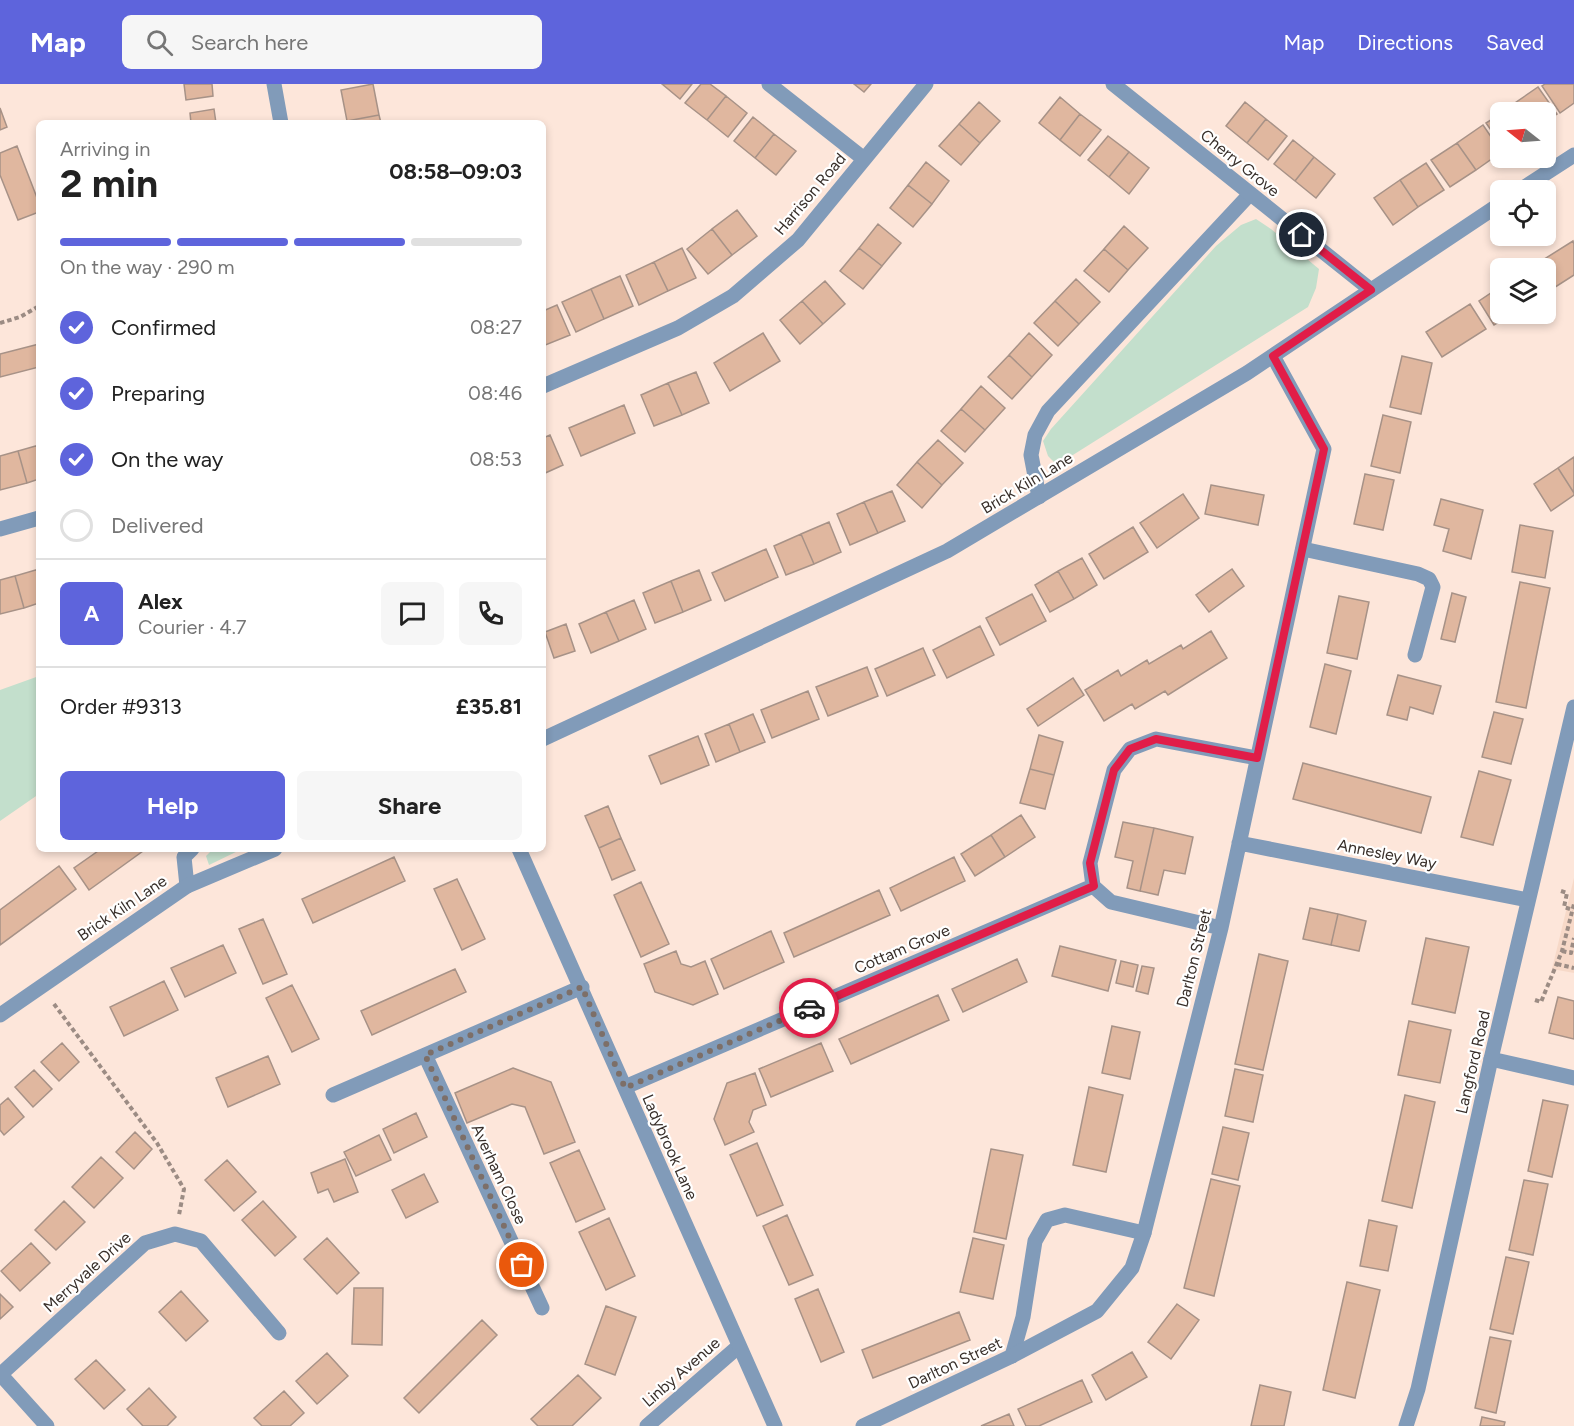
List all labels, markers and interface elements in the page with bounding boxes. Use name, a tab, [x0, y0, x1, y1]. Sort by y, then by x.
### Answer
search box	[122, 15, 542, 69]
text: Map	[30, 25, 86, 59]
icon: search	[143, 26, 176, 59]
text: Search here	[191, 29, 308, 56]
text: Map	[1283, 30, 1324, 55]
text: Directions	[1357, 30, 1453, 55]
text: Saved	[1486, 30, 1544, 55]
north arrow	[1490, 102, 1556, 168]
map controls	[1490, 102, 1556, 324]
street label: Cherry Grove	[1197, 125, 1283, 201]
text: Arriving in	[60, 137, 150, 161]
street label: Harrison Road	[770, 149, 850, 239]
text: 08:58–09:03	[389, 158, 522, 185]
text: 2 min	[60, 160, 158, 207]
button: locate	[1490, 180, 1556, 246]
pin	[1276, 209, 1327, 260]
icon: home	[1285, 218, 1318, 251]
text: On the way · 290 m	[60, 255, 234, 279]
button: layers	[1490, 258, 1556, 324]
icon: check	[60, 311, 93, 344]
text: Confirmed	[111, 314, 216, 341]
text: 08:27	[470, 315, 522, 339]
icon: check	[60, 377, 93, 410]
text: Preparing	[111, 380, 205, 407]
text: 08:46	[468, 381, 522, 405]
icon: check	[60, 443, 93, 476]
text: On the way	[111, 446, 223, 473]
text: 08:53	[469, 447, 522, 471]
street label: Brick Kiln Lane	[978, 448, 1076, 518]
text: Delivered	[111, 512, 204, 539]
button: chat	[381, 582, 444, 645]
button: phone	[459, 582, 522, 645]
text: Alex	[138, 588, 183, 615]
text: A	[84, 600, 99, 627]
text: Courier · 4.7	[138, 615, 247, 639]
text: Order #9313	[60, 693, 182, 720]
text: £35.81	[456, 693, 522, 720]
button: Help	[60, 771, 285, 840]
button: Share	[297, 771, 522, 840]
street label: Annesley Way	[1336, 835, 1439, 873]
street label: Brick Kiln Lane	[74, 871, 170, 945]
street label: Darlton Street	[1173, 907, 1215, 1009]
street label: Cottam Grove	[851, 920, 953, 978]
courier	[779, 978, 839, 1038]
icon: car	[793, 992, 826, 1025]
street label: Langford Road	[1452, 1008, 1494, 1116]
street label: Ladybrook Lane	[638, 1091, 702, 1203]
street label: Averham Close	[468, 1121, 531, 1227]
street label: Merryvale Drive	[39, 1228, 135, 1316]
pin	[496, 1239, 547, 1290]
icon: bag	[505, 1248, 538, 1281]
street label: Linby Avenue	[638, 1333, 724, 1411]
street label: Darlton Street	[905, 1333, 1005, 1393]

